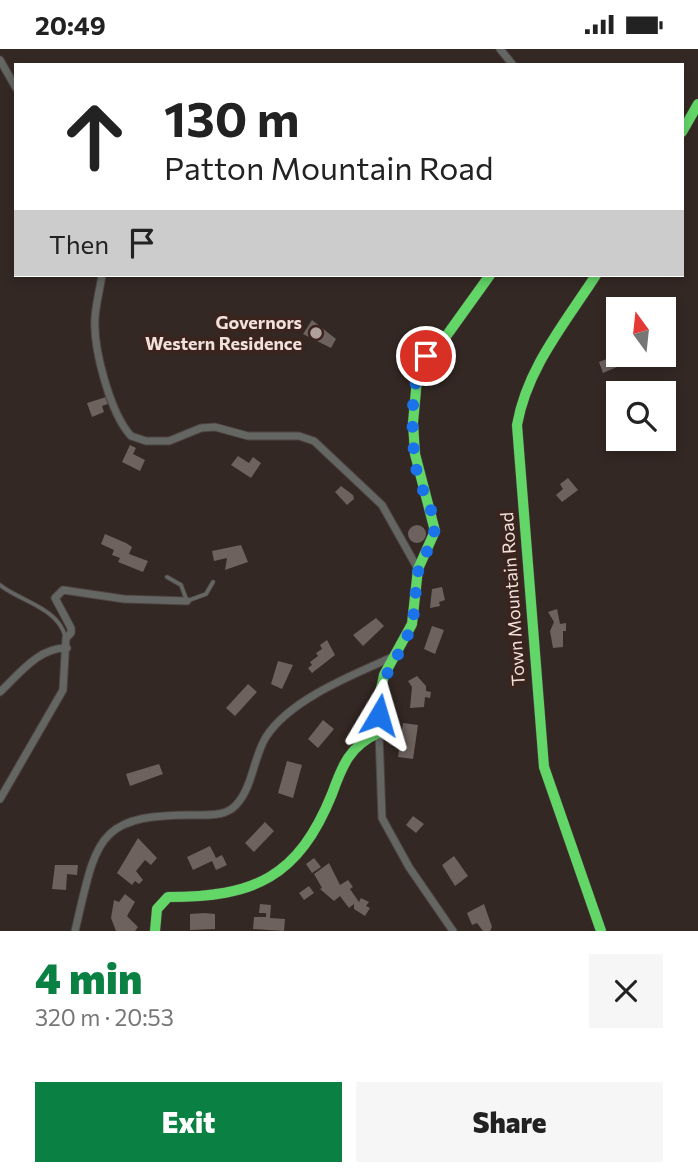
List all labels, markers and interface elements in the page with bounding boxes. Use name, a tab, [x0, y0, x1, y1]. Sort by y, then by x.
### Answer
text: 20:49	[35, 9, 106, 40]
text: 130 m	[164, 87, 299, 147]
icon: ahead	[49, 91, 140, 182]
text: Patton Mountain Road	[164, 147, 494, 187]
icon: arrive	[123, 224, 161, 262]
text: Then	[49, 228, 109, 259]
north arrow	[606, 297, 676, 367]
map controls	[606, 297, 676, 451]
place label: Governors Western Residence	[145, 311, 302, 354]
marker: Governors Western Residence	[308, 325, 324, 341]
pin	[396, 326, 456, 386]
icon: arrive	[407, 337, 445, 375]
button: search	[606, 381, 676, 451]
street label: Town Mountain Road	[495, 511, 529, 687]
position arrow	[342, 678, 416, 752]
text: 4 min	[35, 951, 142, 1003]
button: close	[589, 954, 663, 1028]
text: 320 m · 20:53	[35, 1003, 174, 1031]
button: Exit	[35, 1082, 342, 1162]
button: Share	[356, 1082, 663, 1162]

